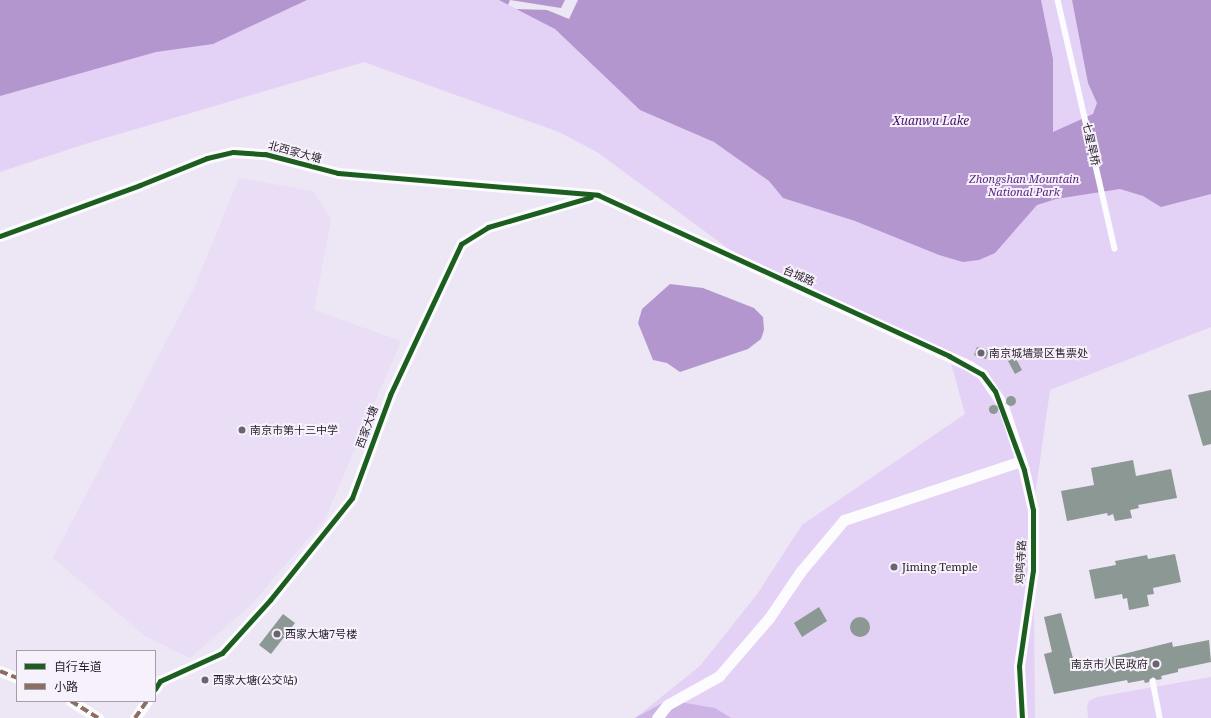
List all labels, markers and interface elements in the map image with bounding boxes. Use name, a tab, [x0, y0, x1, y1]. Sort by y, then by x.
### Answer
water label: Xuanwu Lake	[893, 114, 969, 128]
street label: 七星旱桥	[1080, 121, 1102, 167]
street label: 北西家大塘	[267, 139, 323, 165]
park label: Zhongshan Mountain National Park	[969, 173, 1079, 199]
street label: 台城路	[781, 263, 817, 289]
place label: 南京城墙景区售票处	[989, 346, 1088, 360]
marker: 南京城墙景区售票处	[976, 348, 986, 358]
street label: 西家大塘	[353, 404, 381, 450]
place label: 南京市第十三中学	[250, 423, 338, 437]
marker: 南京市第十三中学	[237, 425, 247, 435]
street label: 鸡鸣寺路	[1013, 540, 1029, 584]
place label: Jiming Temple	[902, 560, 978, 574]
marker: Jiming Temple	[889, 562, 899, 572]
place label: 西家大塘7号楼	[285, 627, 357, 641]
marker: 西家大塘7号楼	[272, 629, 282, 639]
legend	[16, 650, 156, 702]
place label: 南京市人民政府	[1071, 657, 1148, 671]
text: 自行车道	[54, 658, 102, 675]
marker: 南京市人民政府	[1151, 659, 1161, 669]
place label: 西家大塘(公交站)	[213, 673, 298, 687]
marker: 西家大塘(公交站)	[200, 675, 210, 685]
text: 小路	[54, 678, 78, 695]

